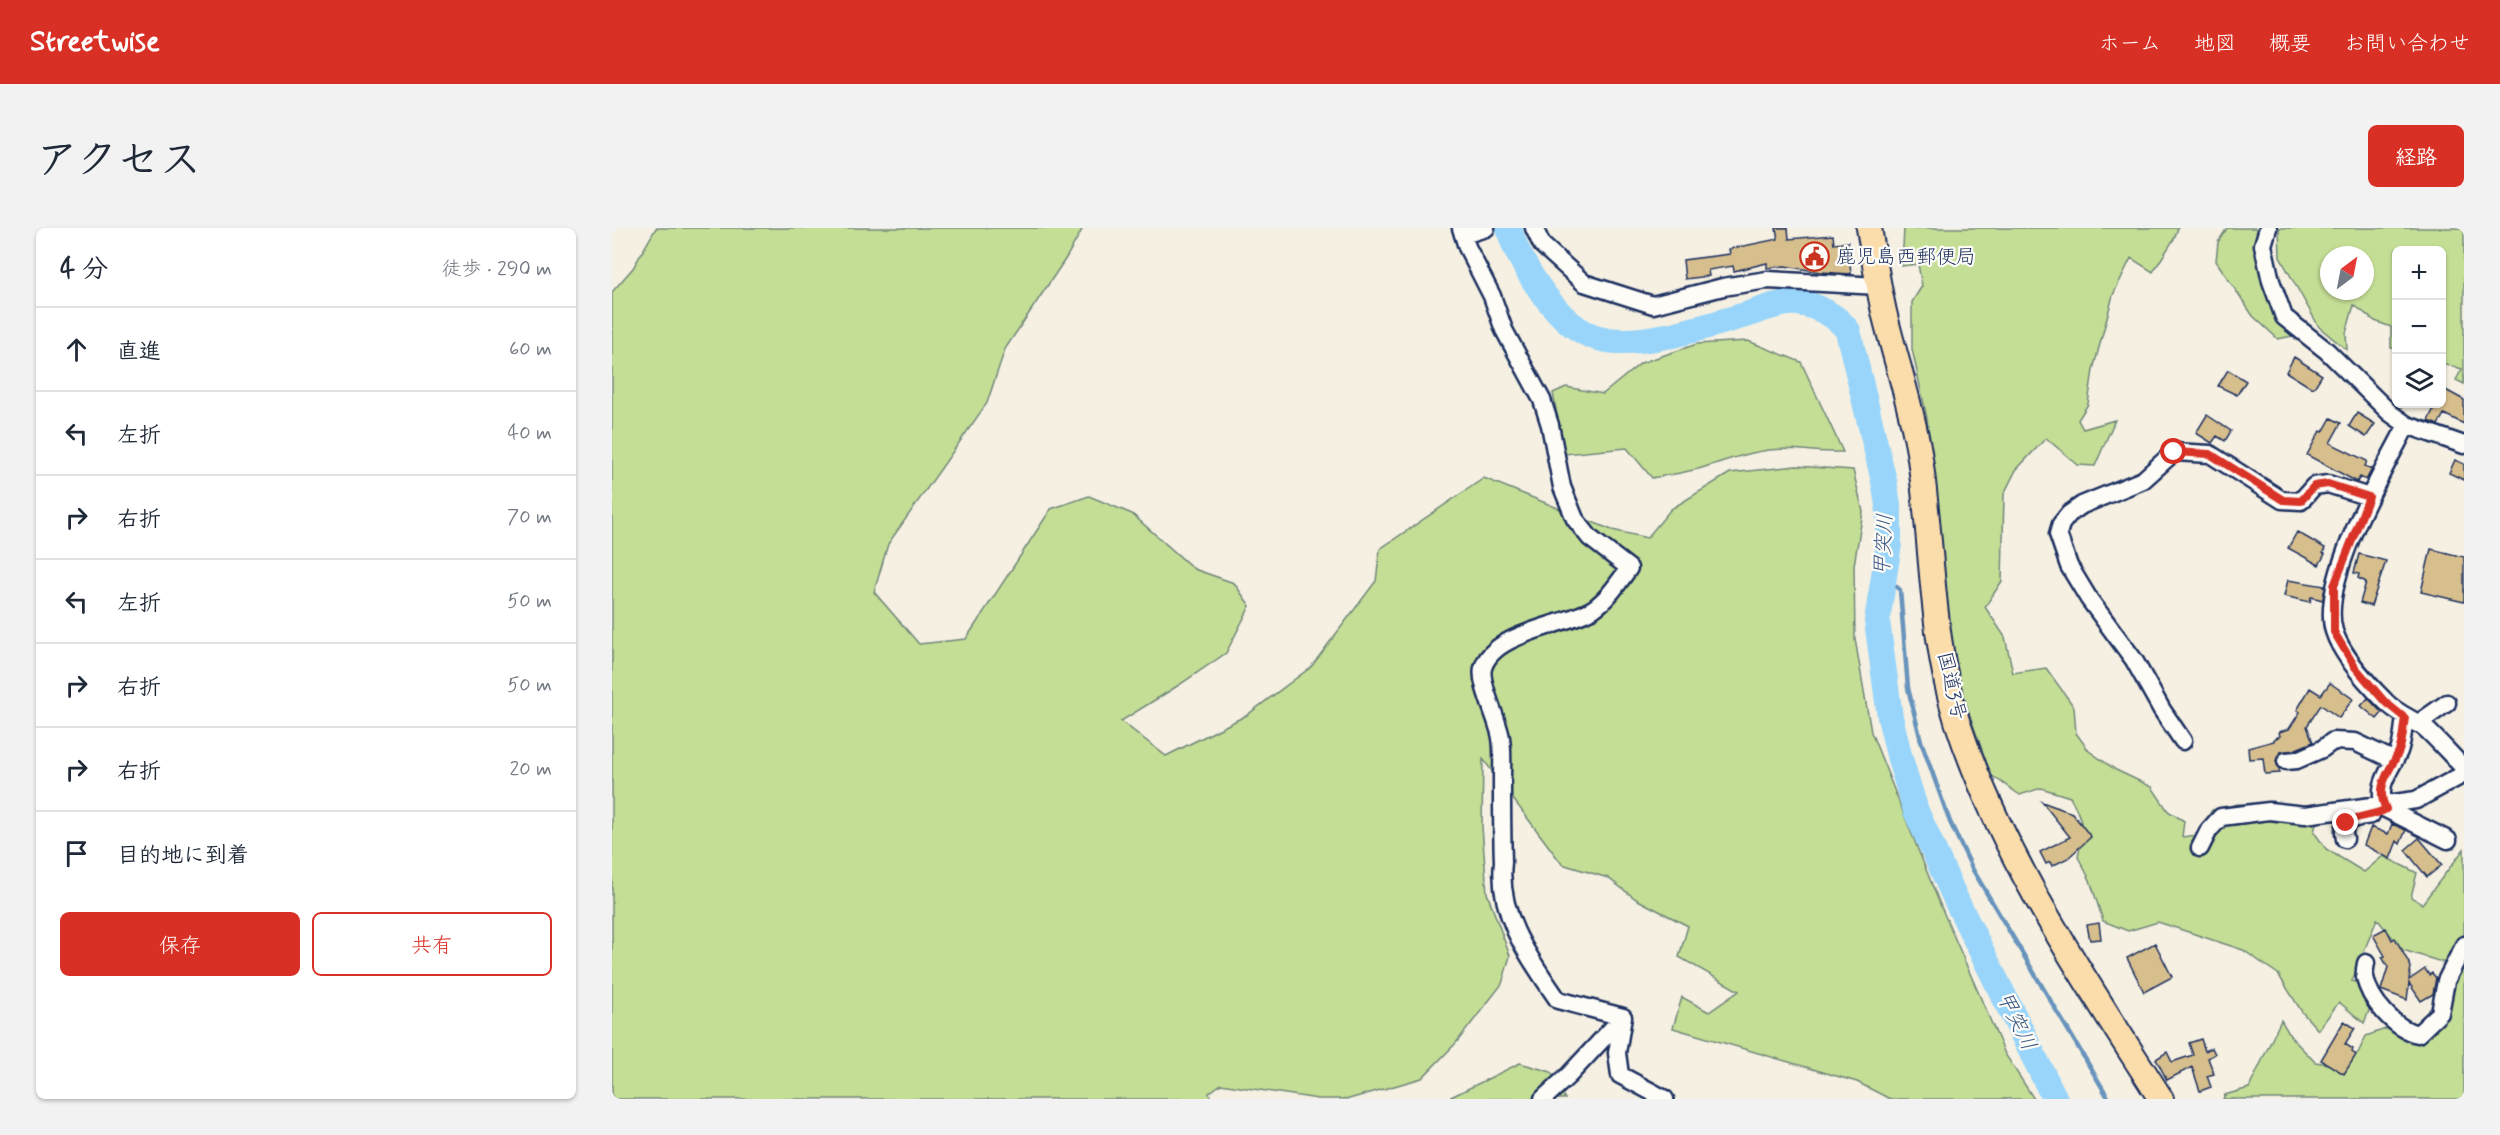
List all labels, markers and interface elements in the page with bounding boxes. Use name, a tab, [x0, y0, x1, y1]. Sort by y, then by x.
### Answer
text: Streetwise	[30, 24, 160, 61]
text: ホーム	[2099, 30, 2161, 58]
text: 地図	[2194, 30, 2236, 58]
text: 概要	[2269, 30, 2311, 58]
text: お問い合わせ	[2344, 30, 2470, 58]
button: 経路	[2368, 125, 2464, 187]
text: アクセス	[36, 134, 201, 189]
public building icon: 鹿児島西郵便局	[1799, 241, 1831, 273]
place label: 鹿児島西郵便局	[1836, 244, 1976, 271]
north arrow	[2320, 246, 2374, 300]
map controls	[2392, 246, 2446, 408]
button: +	[2392, 246, 2446, 300]
text: 4 分	[60, 253, 108, 287]
text: 徒歩 · 290 m	[442, 256, 552, 283]
button: −	[2392, 300, 2446, 354]
icon: ahead	[60, 333, 93, 366]
text: 60 m	[509, 336, 552, 363]
text: 直進	[117, 338, 161, 366]
button: layers	[2392, 354, 2446, 408]
icon: left	[60, 417, 93, 450]
text: 40 m	[508, 420, 552, 447]
text: 左折	[117, 422, 161, 450]
route start	[2160, 438, 2186, 464]
icon: right	[60, 501, 93, 534]
text: 70 m	[507, 504, 552, 531]
text: 右折	[117, 506, 161, 534]
water label: 甲突川	[1868, 513, 1900, 577]
icon: left	[60, 585, 93, 618]
text: 50 m	[507, 588, 552, 615]
text: 左折	[117, 590, 161, 618]
street label: 国道3号	[1930, 649, 1972, 723]
icon: right	[60, 669, 93, 702]
text: 50 m	[507, 672, 552, 699]
text: 右折	[117, 674, 161, 702]
icon: right	[60, 753, 93, 786]
text: 20 m	[509, 756, 552, 783]
text: 右折	[117, 758, 161, 786]
route end	[2332, 809, 2358, 835]
icon: arrive	[60, 837, 93, 870]
text: 目的地に到着	[117, 842, 249, 870]
button: 保存	[60, 912, 300, 976]
button: 共有	[312, 912, 552, 976]
water label: 甲突川	[1990, 987, 2042, 1055]

